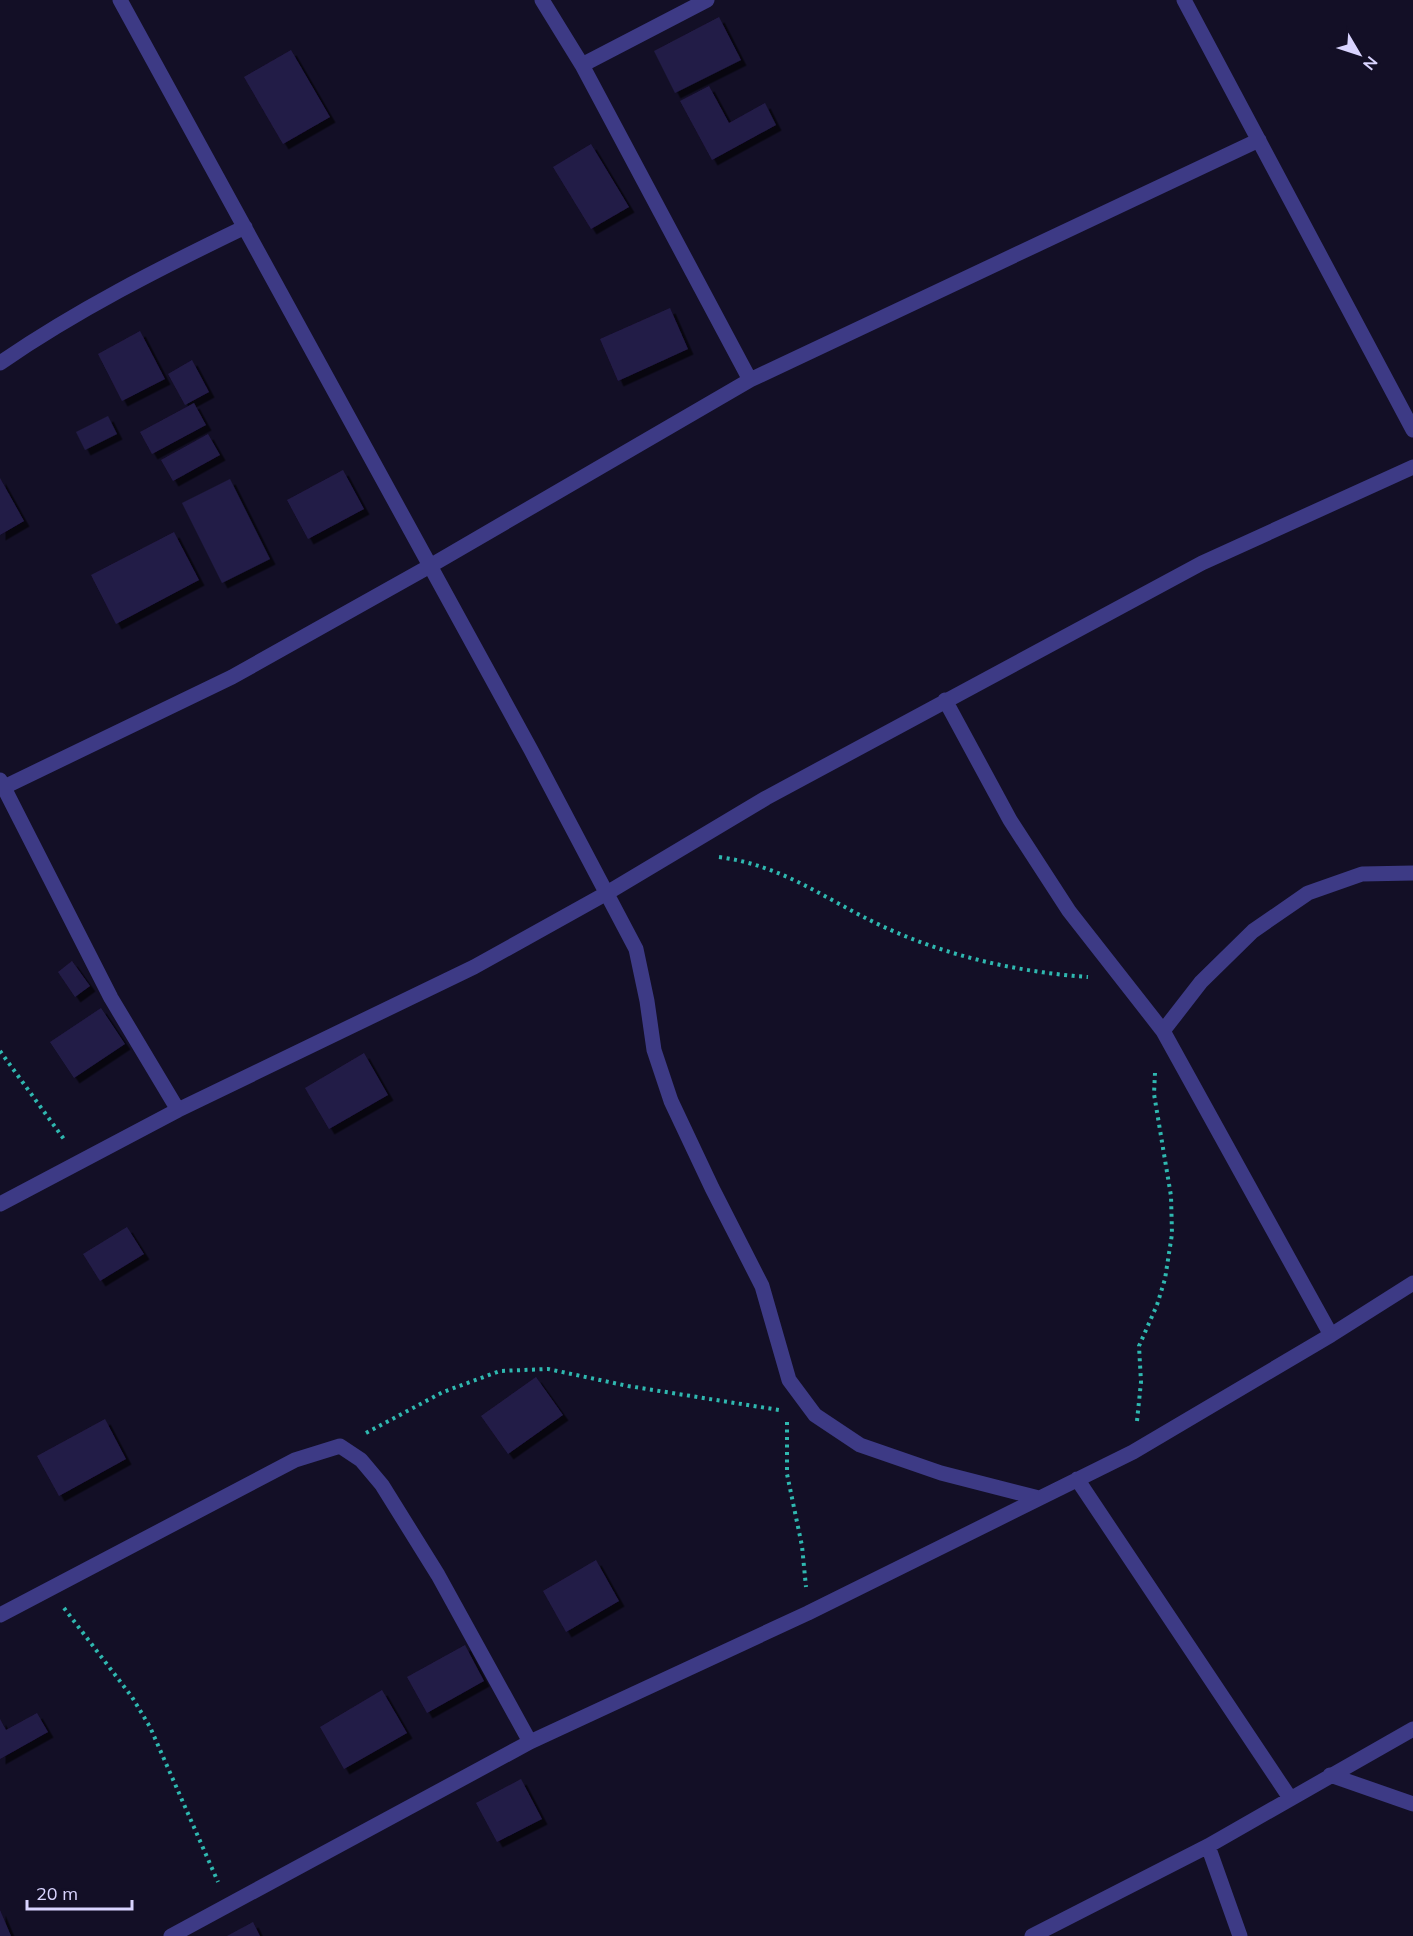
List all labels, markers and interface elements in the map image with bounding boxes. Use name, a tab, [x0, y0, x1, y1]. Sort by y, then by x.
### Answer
north arrow	[1329, 24, 1389, 84]
text: N	[1359, 52, 1382, 74]
scale bar	[27, 1873, 132, 1911]
text: 20 m	[36, 1882, 78, 1905]

